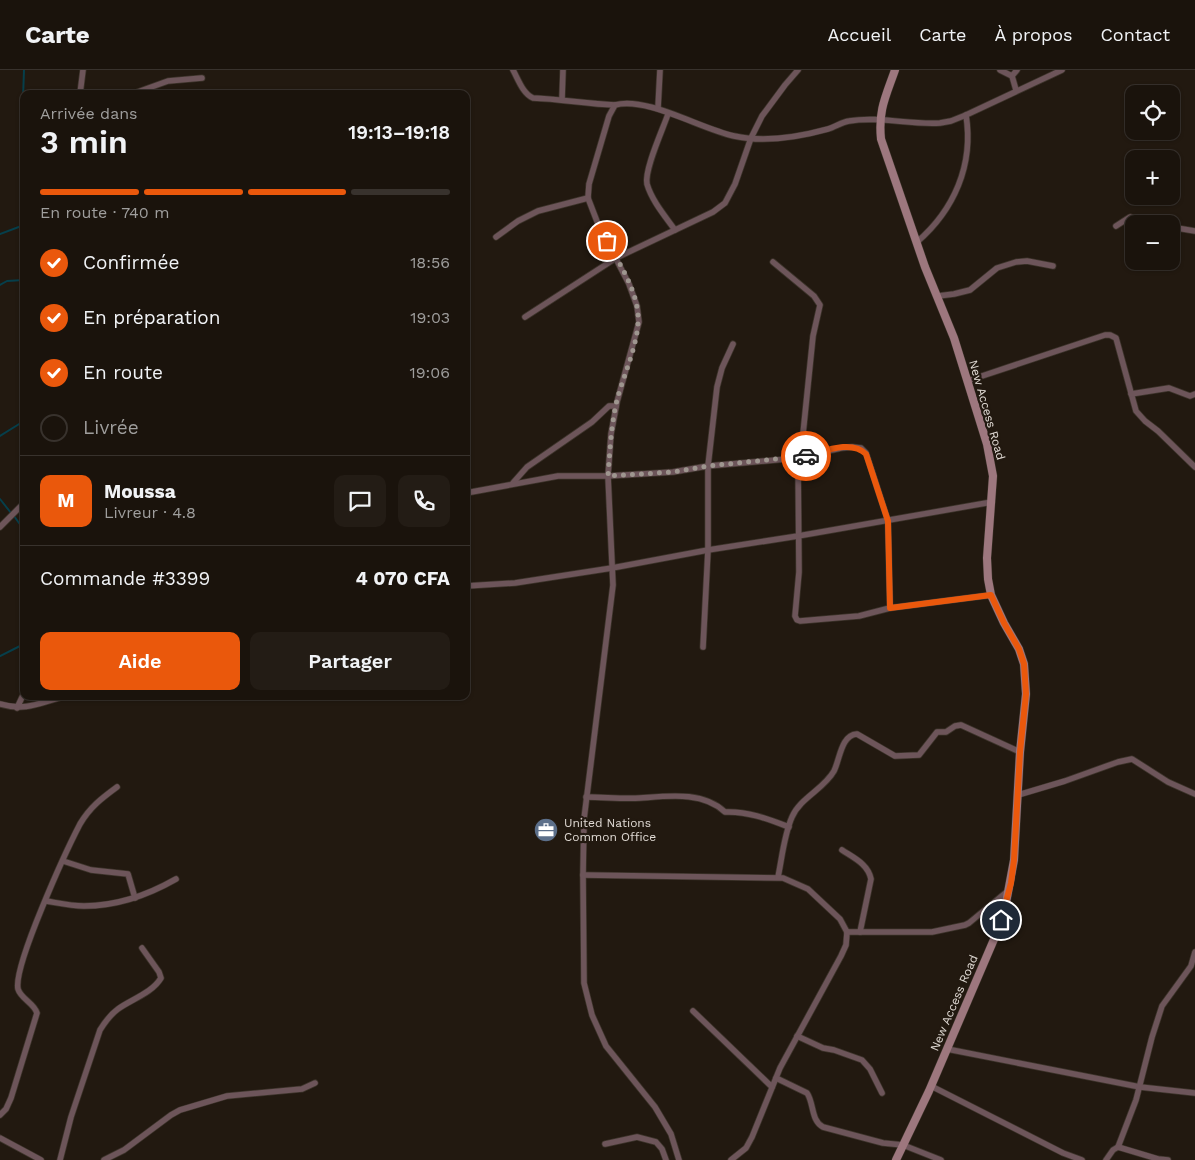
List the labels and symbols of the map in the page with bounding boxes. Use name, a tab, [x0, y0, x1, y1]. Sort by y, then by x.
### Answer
pin	[586, 220, 628, 262]
street label: New Access Road	[966, 359, 1008, 461]
courier	[781, 431, 831, 481]
place label: United Nations Common Office	[564, 816, 656, 844]
office icon: United Nations Common Office	[533, 817, 559, 843]
pin	[980, 899, 1022, 941]
street label: New Access Road	[927, 953, 981, 1053]

